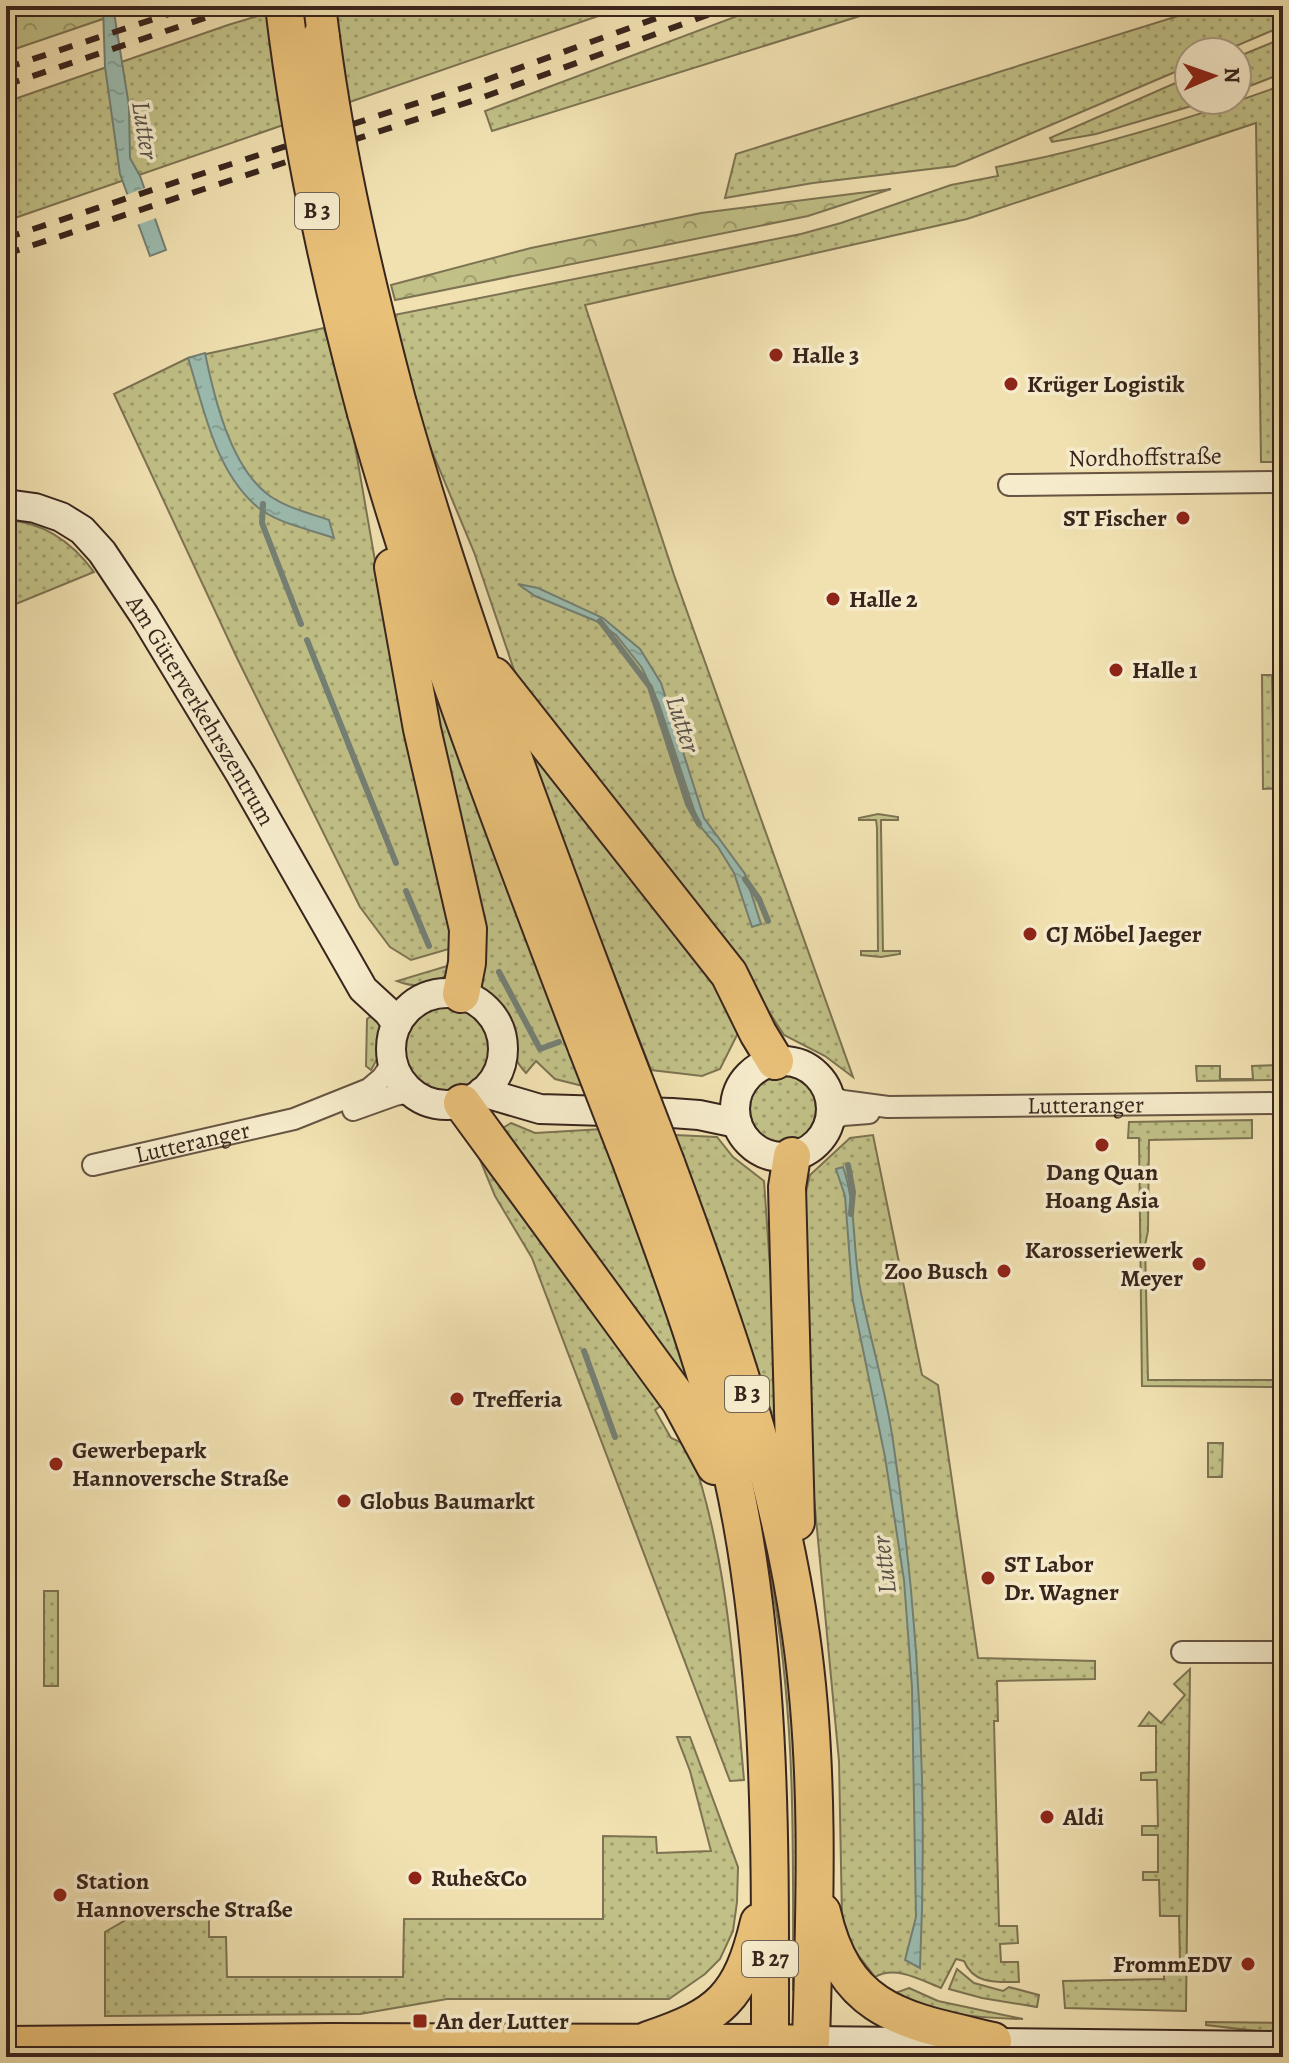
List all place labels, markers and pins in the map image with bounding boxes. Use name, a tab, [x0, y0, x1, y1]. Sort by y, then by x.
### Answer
place label: Halle 3	[792, 339, 859, 371]
marker: Halle 3	[767, 346, 785, 364]
place label: Krüger Logistik	[1027, 368, 1185, 400]
marker: Krüger Logistik	[1002, 375, 1020, 393]
place label: ST Fischer	[1063, 502, 1167, 534]
marker: ST Fischer	[1174, 509, 1192, 527]
place label: Halle 2	[849, 583, 918, 615]
marker: Halle 2	[824, 590, 842, 608]
place label: Halle 1	[1132, 654, 1198, 686]
marker: Halle 1	[1107, 661, 1125, 679]
place label: CJ Möbel Jaeger	[1046, 918, 1202, 950]
marker: CJ Möbel Jaeger	[1021, 925, 1039, 943]
marker: Dang Quan Hoang Asia	[1093, 1136, 1111, 1154]
place label: Dang Quan Hoang Asia	[1045, 1156, 1160, 1216]
place label: Karosseriewerk Meyer	[1025, 1234, 1184, 1294]
place label: Zoo Busch	[884, 1255, 988, 1287]
marker: Karosseriewerk Meyer	[1190, 1255, 1208, 1273]
marker: Zoo Busch	[995, 1262, 1013, 1280]
place label: Trefferia	[473, 1383, 563, 1415]
marker: Trefferia	[448, 1390, 466, 1408]
place label: Gewerbepark Hannoversche Straße	[72, 1434, 289, 1494]
marker: Gewerbepark Hannoversche Straße	[47, 1455, 65, 1473]
place label: Globus Baumarkt	[360, 1485, 535, 1517]
marker: Globus Baumarkt	[335, 1492, 353, 1510]
place label: ST Labor Dr. Wagner	[1004, 1548, 1119, 1608]
marker: ST Labor Dr. Wagner	[979, 1569, 997, 1587]
place label: Aldi	[1062, 1801, 1104, 1833]
marker: Aldi	[1038, 1808, 1056, 1826]
place label: Ruhe&Co	[431, 1862, 527, 1894]
place label: Station Hannoversche Straße	[76, 1865, 293, 1925]
marker: Ruhe&Co	[406, 1869, 424, 1887]
marker: Station Hannoversche Straße	[51, 1886, 69, 1904]
place label: FrommEDV	[1113, 1948, 1233, 1980]
marker: FrommEDV	[1239, 1955, 1257, 1973]
place label: An der Lutter	[435, 2005, 569, 2037]
marker: An der Lutter	[411, 2012, 429, 2030]

